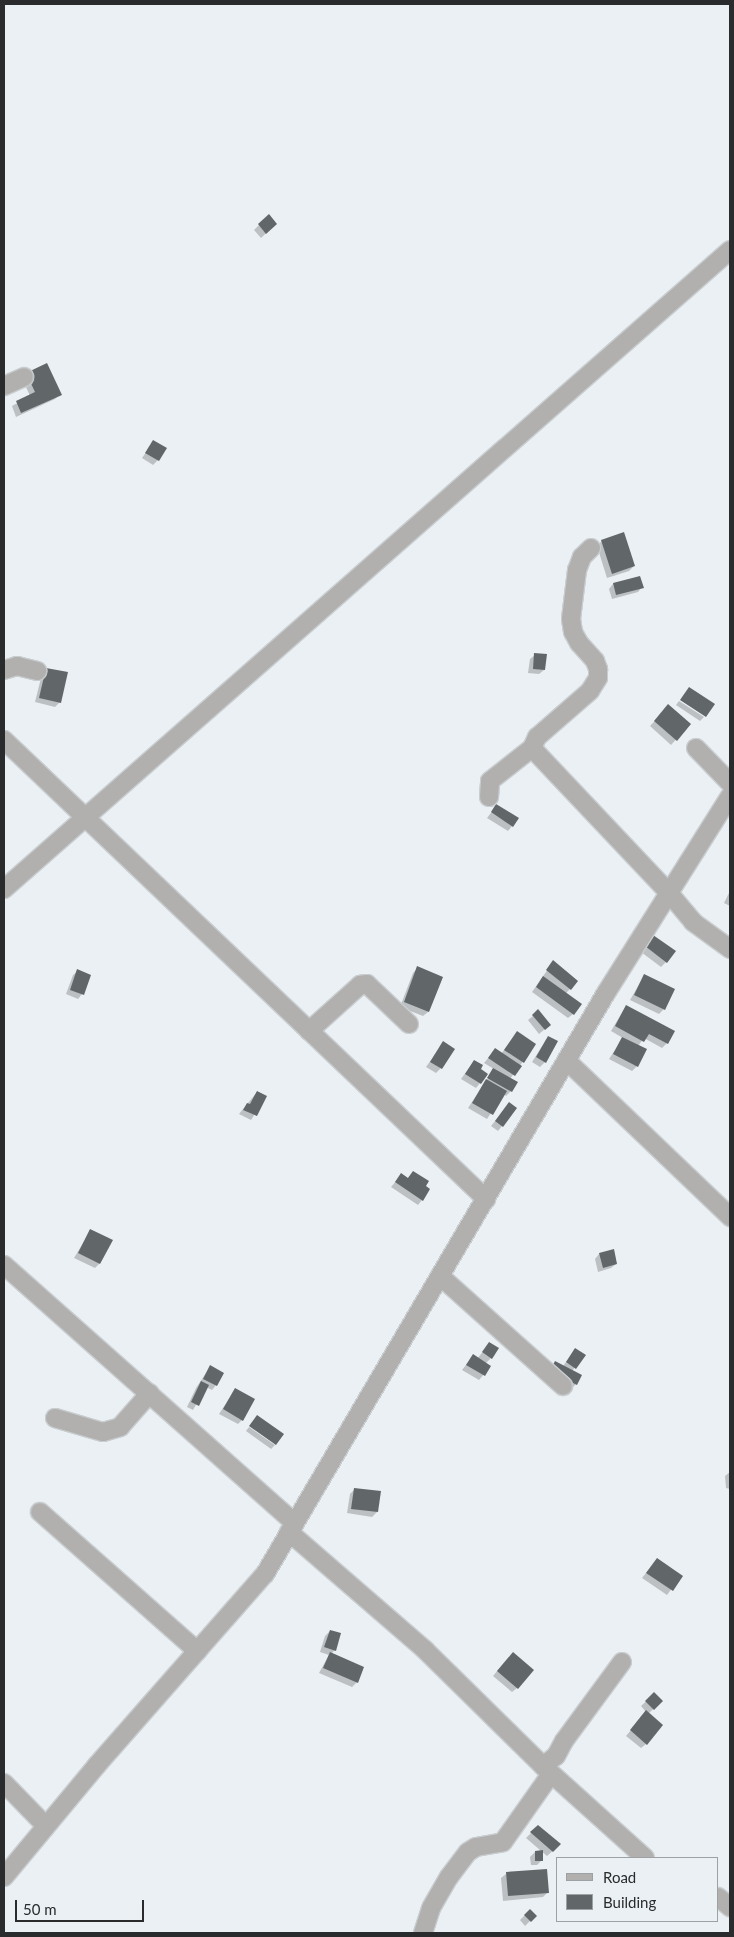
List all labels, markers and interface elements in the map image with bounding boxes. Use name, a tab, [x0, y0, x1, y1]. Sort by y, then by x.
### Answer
legend	[556, 1857, 719, 1922]
text: Road	[603, 1868, 636, 1886]
scale bar	[18, 1890, 146, 1922]
text: Building	[603, 1893, 656, 1911]
text: 50 m	[23, 1900, 57, 1918]

